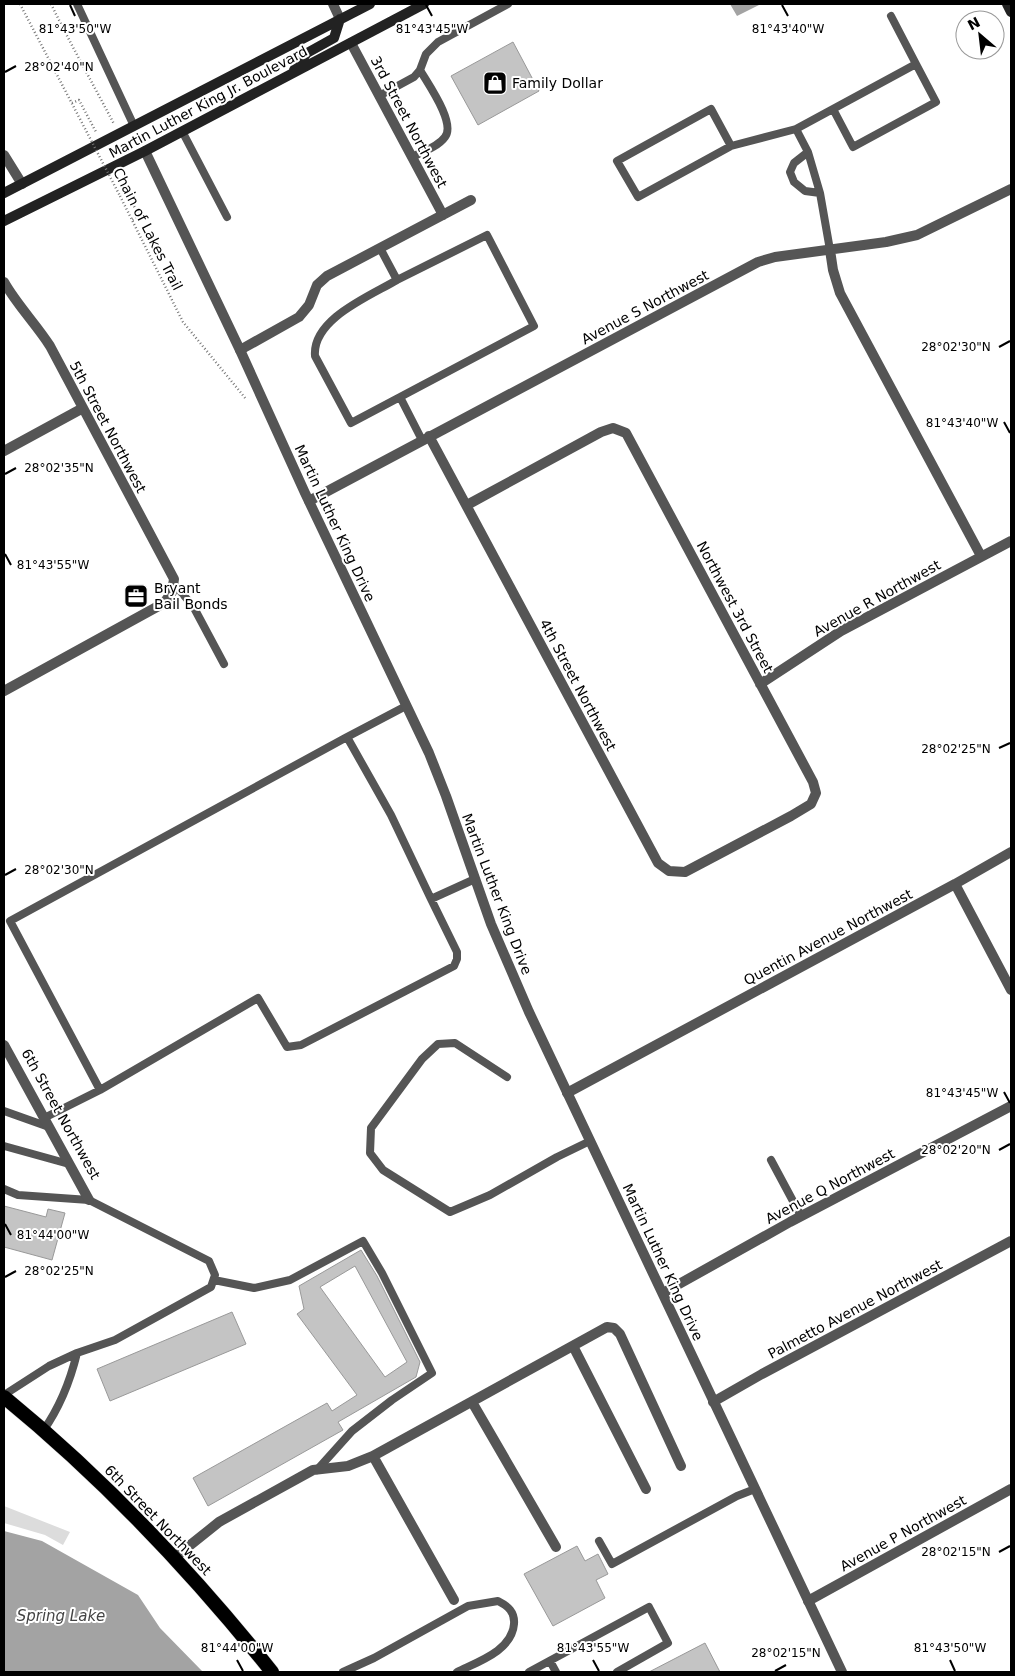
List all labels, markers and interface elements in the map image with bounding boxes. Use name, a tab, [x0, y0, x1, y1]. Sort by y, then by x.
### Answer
north arrow	[955, 10, 1005, 60]
text: N	[965, 14, 983, 33]
text: 81°43'50"W	[39, 22, 111, 36]
text: 81°43'45"W	[396, 22, 468, 36]
text: 81°43'40"W	[752, 22, 824, 36]
street label: Martin Luther King Jr. Boulevard	[106, 43, 310, 161]
street label: 3rd Street Northwest	[367, 53, 451, 191]
text: 28°02'40"N	[24, 60, 94, 74]
shop icon: Family Dollar	[482, 70, 508, 96]
place label: Family Dollar	[512, 75, 603, 91]
street label: Chain of Lakes Trail	[110, 165, 186, 293]
street label: Avenue S Northwest	[579, 266, 712, 347]
text: 28°02'30"N	[921, 340, 991, 354]
street label: 5th Street Northwest	[66, 358, 150, 496]
text: 81°43'40"W	[926, 416, 998, 430]
street label: Martin Luther King Drive	[292, 442, 378, 604]
text: 28°02'35"N	[24, 461, 94, 475]
street label: Northwest 3rd Street	[693, 538, 777, 676]
street label: Avenue R Northwest	[811, 556, 944, 640]
text: 81°43'55"W	[17, 558, 89, 572]
place label: Bryant Bail Bonds	[154, 580, 228, 612]
office icon: Bryant Bail Bonds	[123, 583, 149, 609]
street label: 4th Street Northwest	[536, 616, 620, 754]
text: 28°02'25"N	[921, 742, 991, 756]
street label: Martin Luther King Drive	[459, 811, 535, 977]
text: 28°02'30"N	[24, 863, 94, 877]
street label: Quentin Avenue Northwest	[741, 885, 915, 988]
street label: 6th Street Northwest	[18, 1046, 104, 1182]
text: 81°43'45"W	[926, 1086, 998, 1100]
text: 28°02'20"N	[921, 1143, 991, 1157]
street label: Avenue Q Northwest	[763, 1145, 898, 1227]
street label: Martin Luther King Drive	[620, 1181, 706, 1343]
text: 81°44'00"W	[17, 1228, 89, 1242]
street label: Palmetto Avenue Northwest	[765, 1256, 945, 1362]
text: 28°02'25"N	[24, 1264, 94, 1278]
street label: 6th Street Northwest	[101, 1462, 215, 1579]
street label: Avenue P Northwest	[837, 1491, 969, 1574]
text: 28°02'15"N	[921, 1545, 991, 1559]
water label: Spring Lake	[17, 1607, 105, 1625]
text: 81°44'00"W	[201, 1641, 273, 1655]
text: 81°43'55"W	[557, 1641, 629, 1655]
text: 81°43'50"W	[914, 1641, 986, 1655]
text: 28°02'15"N	[751, 1646, 821, 1660]

